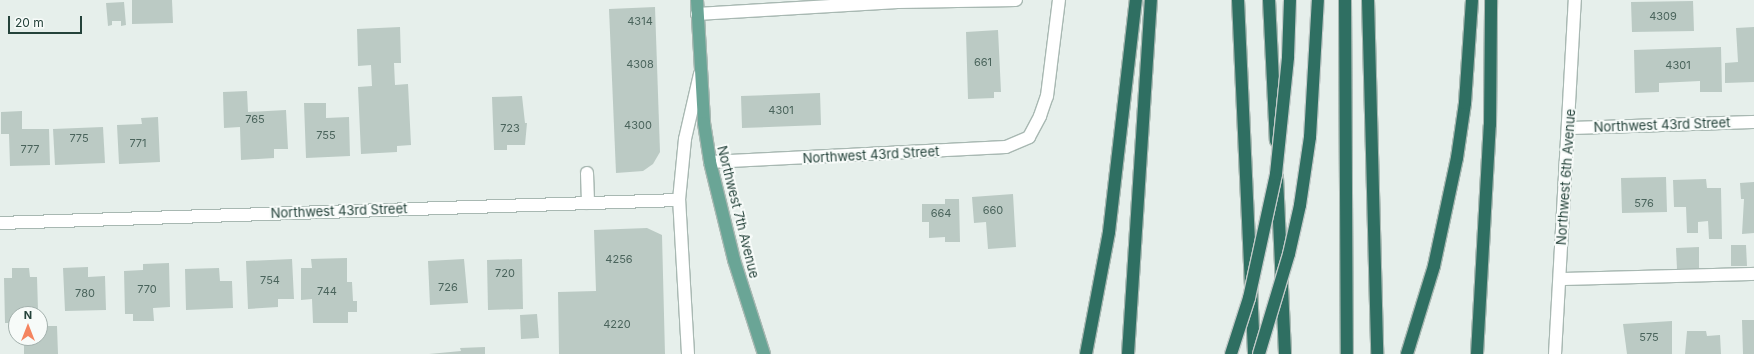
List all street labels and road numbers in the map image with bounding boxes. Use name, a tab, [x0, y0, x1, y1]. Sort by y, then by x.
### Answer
street label: Northwest 6th Avenue	[1553, 108, 1579, 246]
street label: Northwest 43rd Street	[1593, 115, 1731, 135]
street label: Northwest 7th Avenue	[714, 144, 762, 280]
street label: Northwest 43rd Street	[802, 144, 940, 166]
street label: Northwest 43rd Street	[270, 201, 408, 221]

